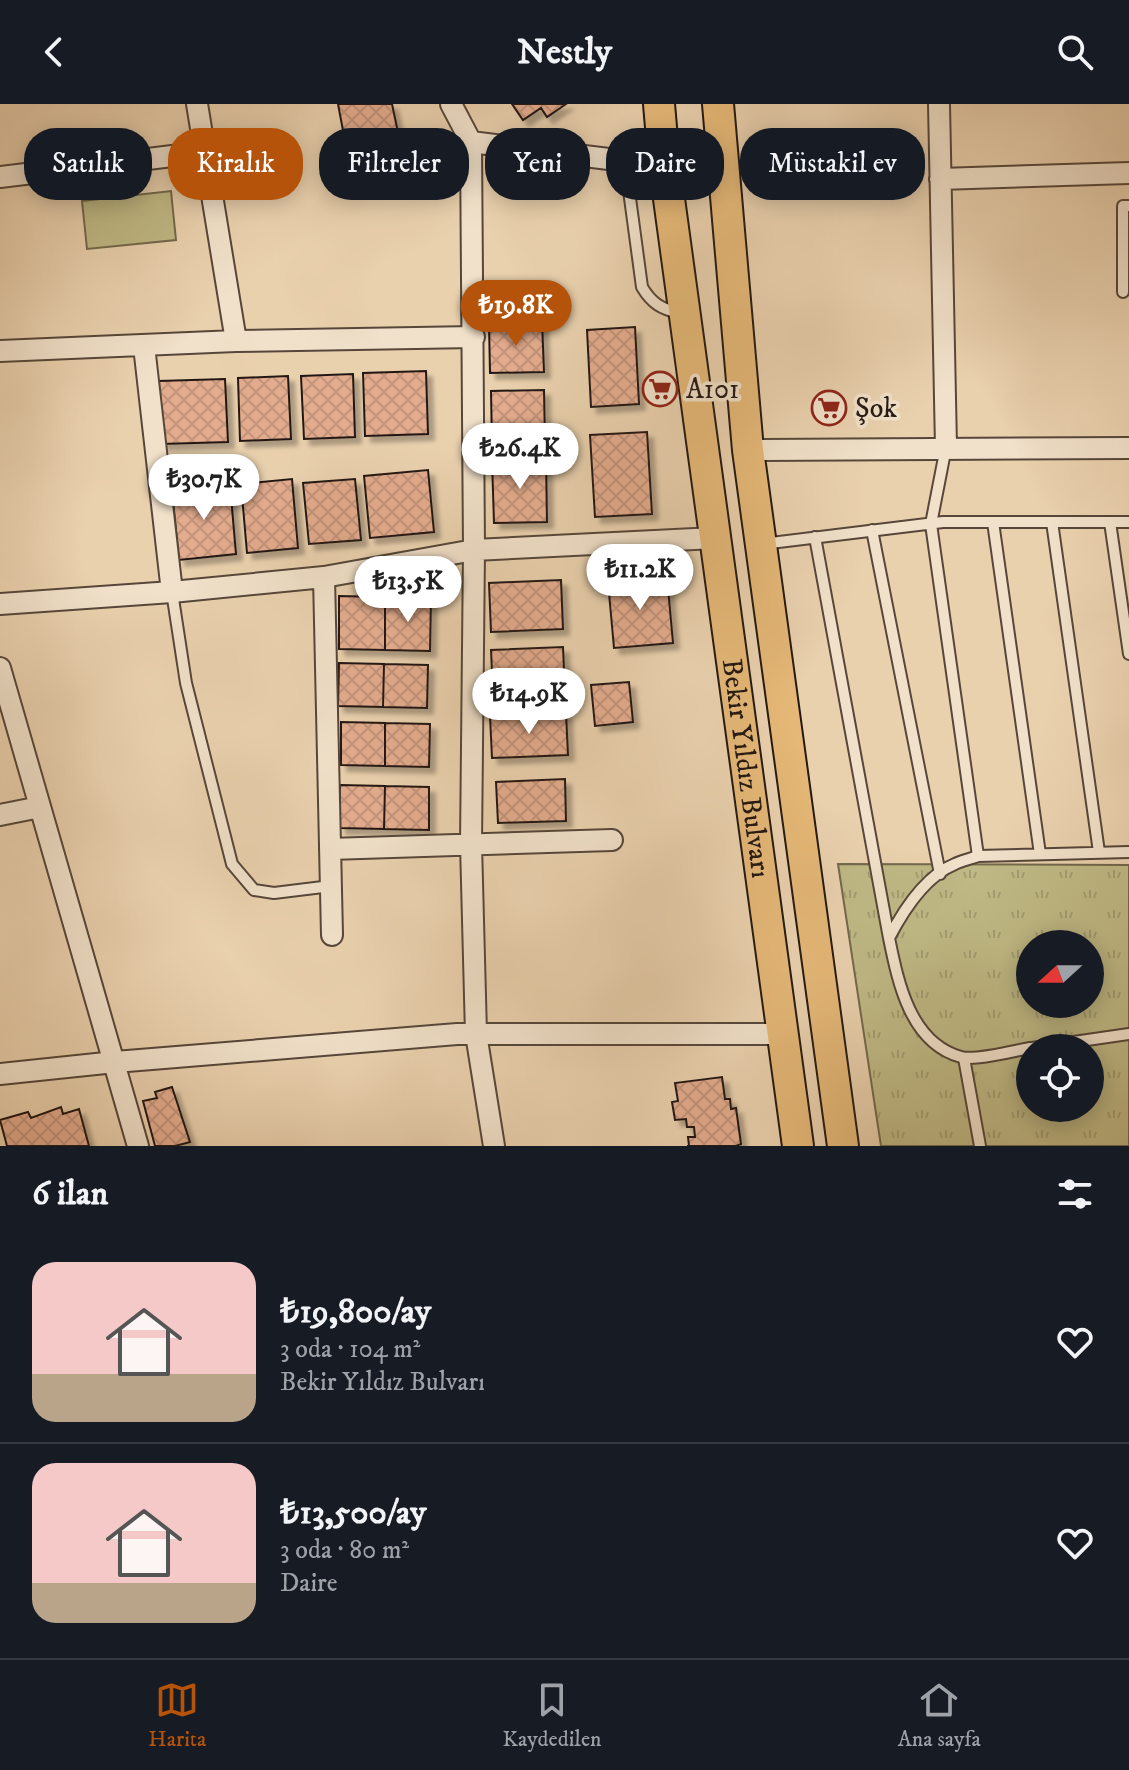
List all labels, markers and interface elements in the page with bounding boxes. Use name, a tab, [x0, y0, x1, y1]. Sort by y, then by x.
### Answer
icon: back	[32, 30, 76, 74]
text: Nestly	[517, 30, 612, 75]
icon: search	[1053, 30, 1097, 74]
chip: Satılık	[24, 128, 152, 200]
chip: Kiralık	[168, 128, 303, 200]
chip: Filtreler	[319, 128, 469, 200]
chip: Yeni	[485, 128, 590, 200]
chip: Daire	[606, 128, 724, 200]
chip: Müstakil ev	[740, 128, 925, 200]
pin: ₺19.8K	[451, 280, 581, 348]
text: ₺19.8K	[479, 289, 553, 322]
supermarket icon: A101	[641, 370, 679, 408]
place label: A101	[686, 372, 739, 407]
supermarket icon: Şok	[810, 389, 848, 427]
place label: Şok	[855, 391, 897, 426]
pin: ₺26.4K	[455, 423, 585, 491]
text: ₺26.4K	[480, 432, 560, 465]
pin: ₺30.7K	[139, 454, 269, 522]
text: ₺30.7K	[166, 463, 242, 496]
pin: ₺11.2K	[575, 544, 705, 612]
text: ₺11.2K	[604, 553, 676, 586]
pin: ₺13.5K	[343, 556, 473, 624]
text: ₺13.5K	[372, 565, 444, 598]
street label: Bekir Yıldız Bulvarı	[714, 656, 779, 880]
pin: ₺14.9K	[464, 668, 594, 736]
text: ₺14.9K	[490, 677, 568, 710]
north arrow	[1016, 930, 1104, 1018]
map controls	[1016, 930, 1104, 1122]
button: locate	[1016, 1034, 1104, 1122]
icon: filters	[1053, 1172, 1097, 1216]
text: 6 ilan	[32, 1173, 108, 1215]
text: ₺19,800/ay	[280, 1291, 431, 1333]
icon: home	[96, 1294, 192, 1390]
icon: heart	[1053, 1320, 1097, 1364]
text: 3 oda · 104 m²	[280, 1333, 420, 1366]
text: Bekir Yıldız Bulvarı	[280, 1366, 485, 1399]
text: ₺13,500/ay	[280, 1492, 426, 1534]
icon: home	[96, 1495, 192, 1591]
icon: heart	[1053, 1521, 1097, 1565]
text: 3 oda · 80 m²	[280, 1534, 409, 1567]
text: Daire	[280, 1567, 338, 1600]
tab: Harita	[148, 1678, 206, 1753]
tab: Kaydedilen	[503, 1678, 601, 1753]
tab: Ana sayfa	[898, 1678, 981, 1753]

